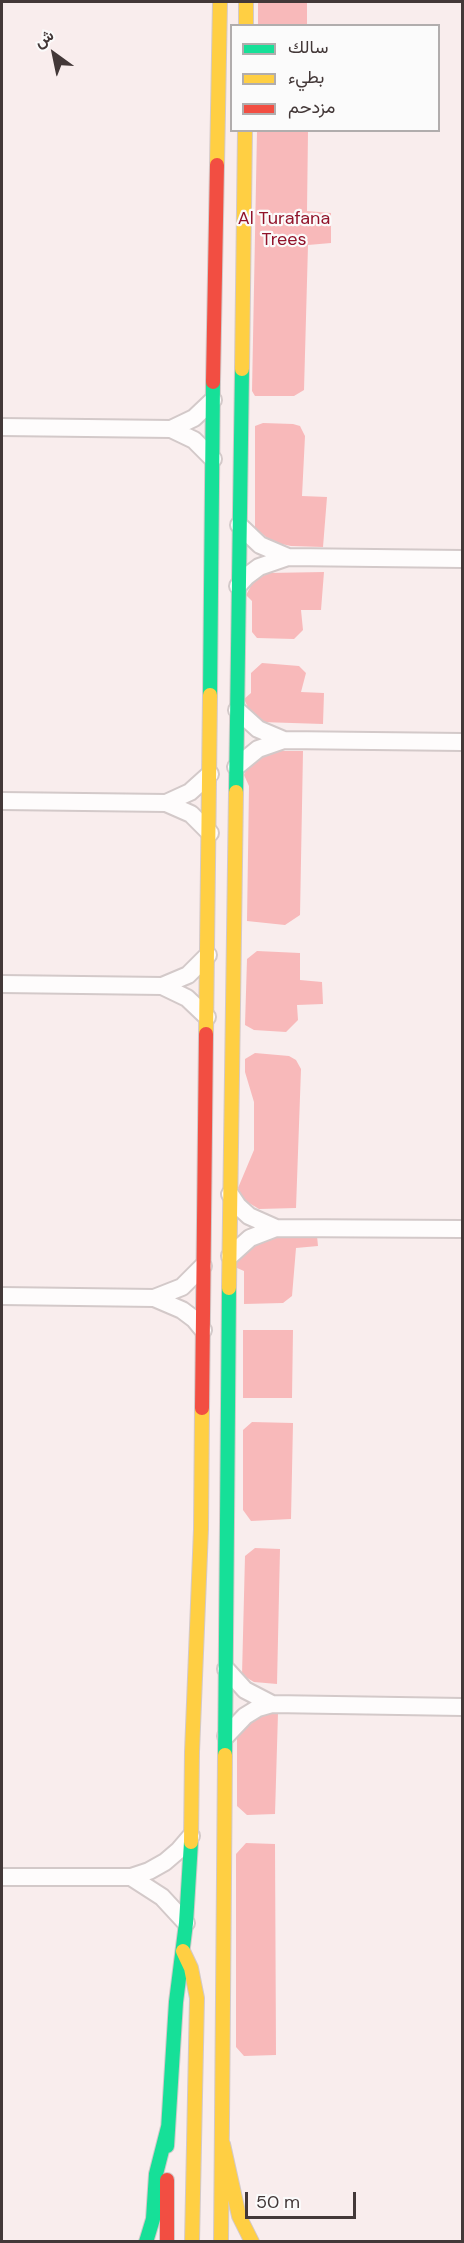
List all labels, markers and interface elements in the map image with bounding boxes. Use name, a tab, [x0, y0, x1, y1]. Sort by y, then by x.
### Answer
north arrow	[24, 24, 84, 84]
text: ش	[30, 24, 58, 53]
legend	[230, 24, 440, 132]
text: سالك	[288, 35, 328, 59]
text: بطيء	[288, 65, 324, 89]
text: مزدحم	[288, 95, 335, 119]
park label: Al Turafana Trees	[238, 208, 330, 250]
scale bar	[248, 2180, 359, 2218]
text: 50 m	[256, 2190, 300, 2214]

